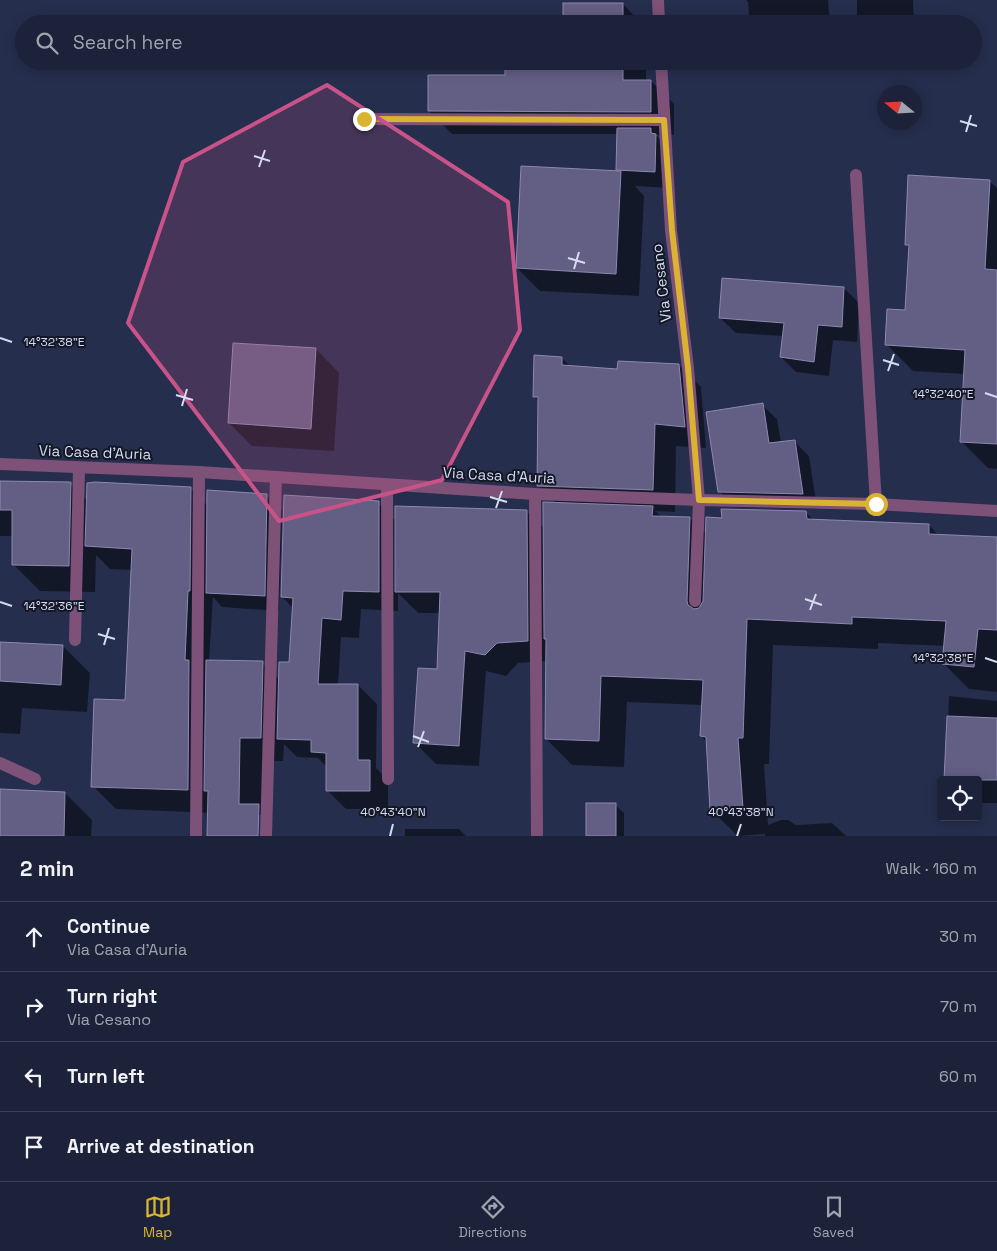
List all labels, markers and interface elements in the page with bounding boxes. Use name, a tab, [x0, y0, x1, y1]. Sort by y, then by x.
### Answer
search box	[15, 15, 982, 70]
icon: search	[33, 29, 61, 57]
text: Search here	[73, 30, 183, 55]
north arrow	[877, 85, 922, 130]
route end	[353, 108, 376, 131]
street label: Via Cesano	[647, 243, 675, 323]
text: 14°32'38"E	[23, 334, 85, 350]
text: 14°32'40"E	[912, 386, 974, 402]
street label: Via Casa d'Auria	[38, 441, 152, 463]
street label: Via Casa d'Auria	[442, 463, 556, 487]
route start	[865, 493, 888, 516]
text: 14°32'36"E	[23, 598, 85, 614]
text: 14°32'38"E	[912, 650, 974, 666]
map controls	[937, 776, 982, 821]
button: locate	[937, 776, 982, 821]
text: 40°43'40"N	[360, 804, 426, 820]
text: 40°43'38"N	[708, 804, 774, 820]
text: 2 min	[20, 855, 74, 882]
text: Walk · 160 m	[886, 858, 977, 879]
text: Continue	[67, 914, 150, 939]
icon: ahead	[20, 923, 48, 951]
text: 30 m	[939, 926, 977, 947]
text: Via Casa d'Auria	[67, 939, 187, 960]
text: Turn right	[67, 984, 157, 1009]
icon: right	[20, 993, 48, 1021]
text: 70 m	[940, 996, 977, 1017]
text: Via Cesano	[67, 1009, 151, 1030]
icon: left	[20, 1063, 48, 1091]
text: Turn left	[67, 1064, 145, 1089]
text: 60 m	[939, 1066, 977, 1087]
icon: arrive	[20, 1133, 48, 1161]
text: Arrive at destination	[67, 1134, 255, 1159]
tab: Map	[143, 1193, 172, 1241]
tab: Directions	[458, 1193, 527, 1241]
tab: Saved	[813, 1193, 854, 1241]

